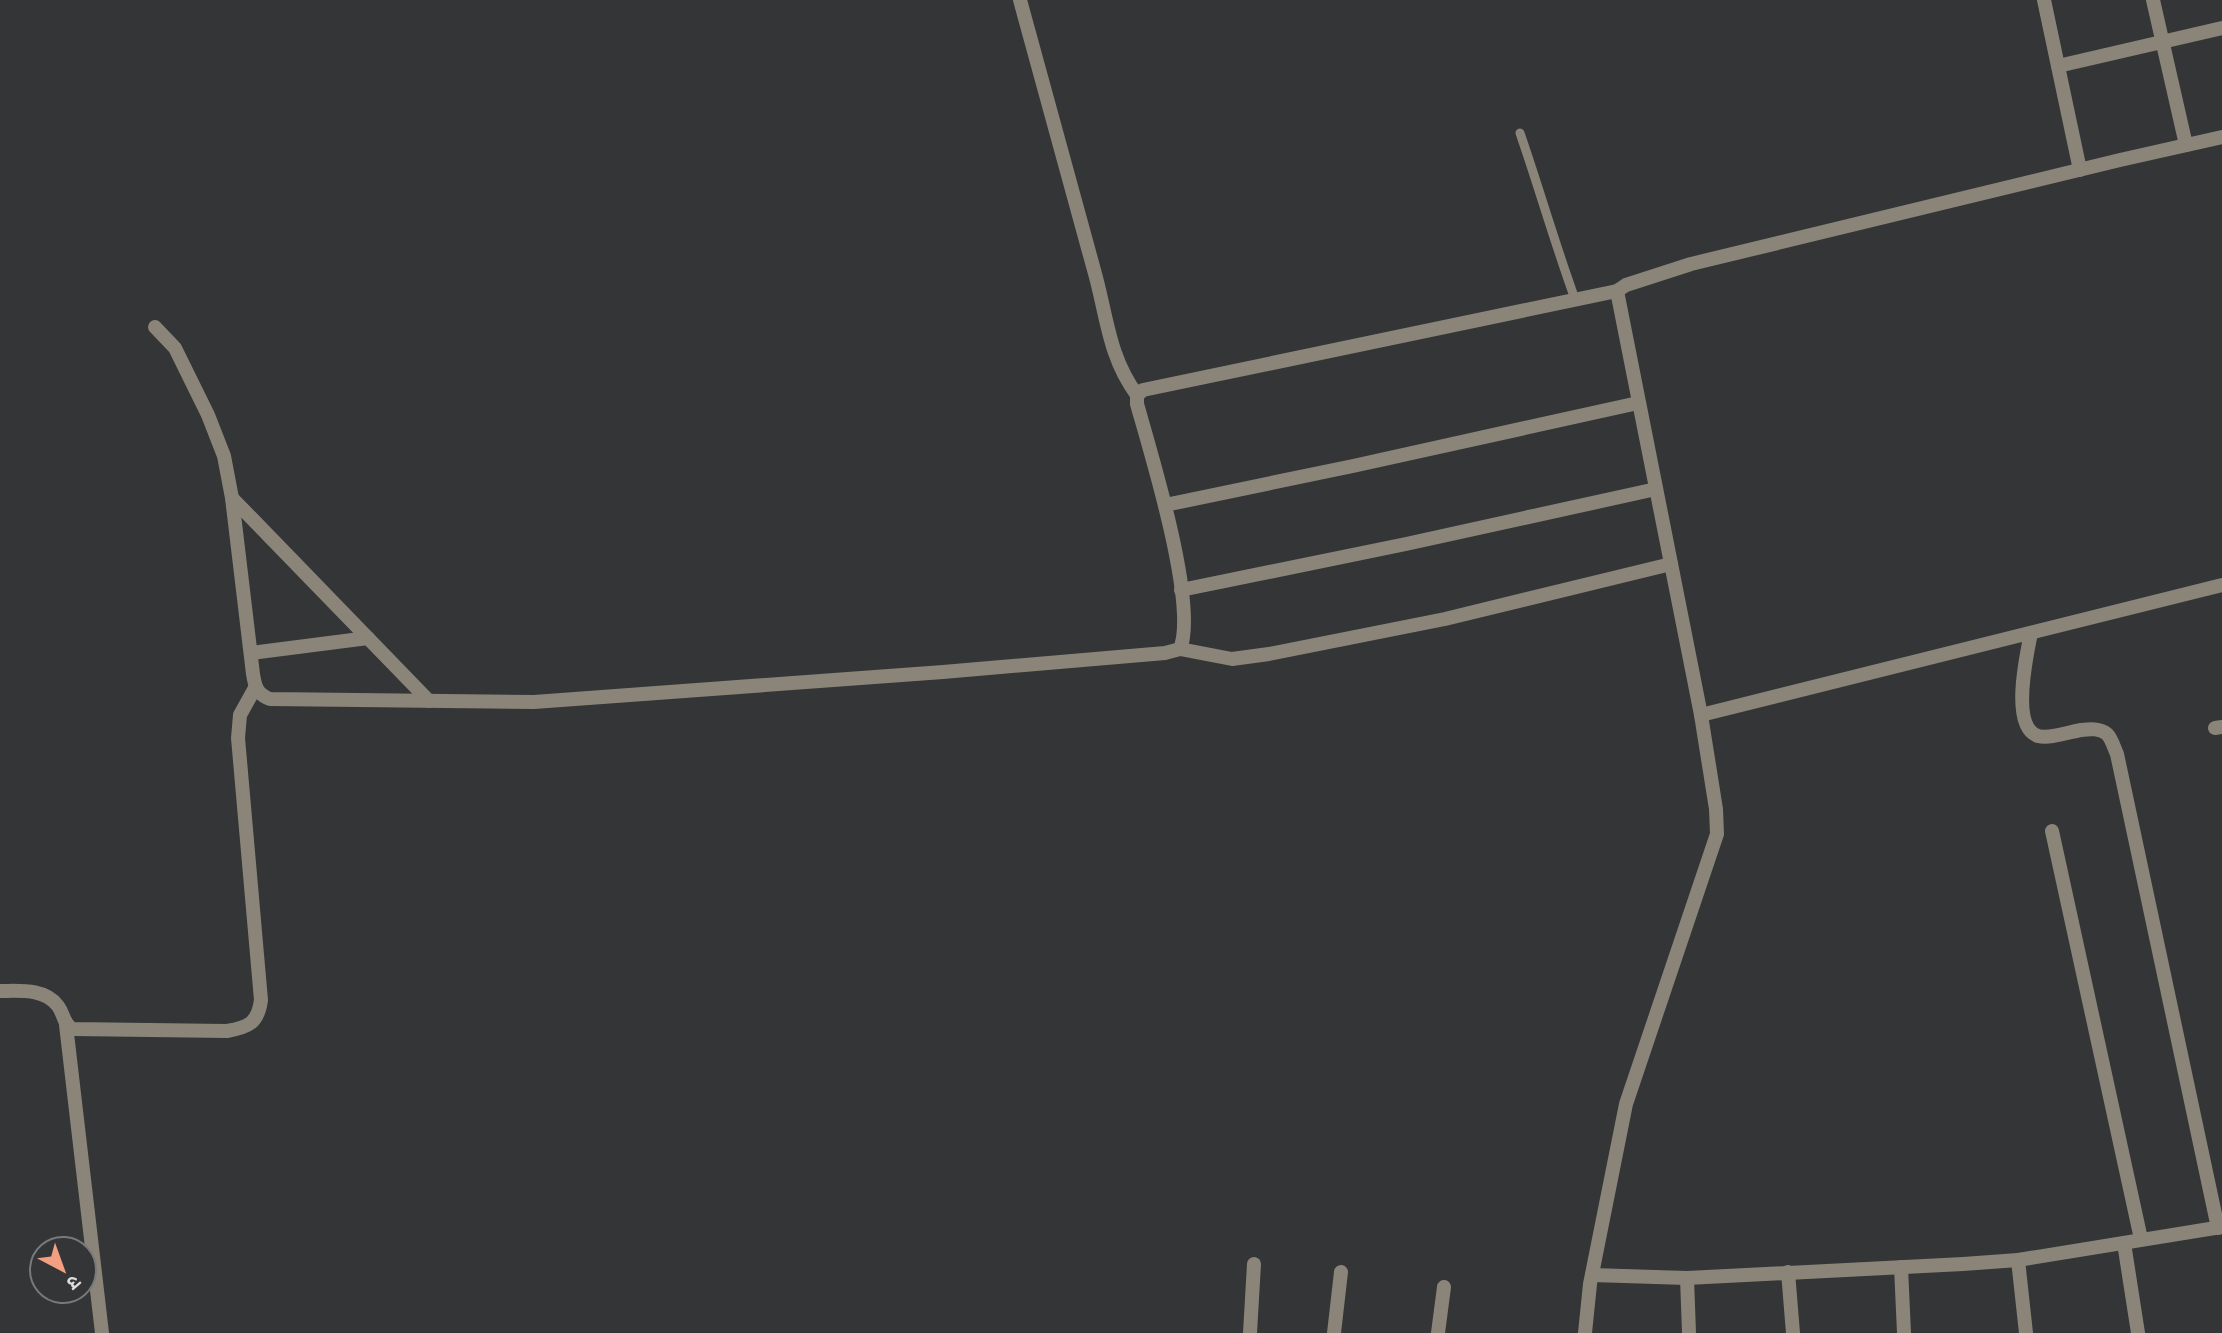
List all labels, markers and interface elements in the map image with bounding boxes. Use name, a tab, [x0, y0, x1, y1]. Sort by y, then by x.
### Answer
north arrow	[28, 1235, 98, 1305]
text: उ	[61, 1270, 86, 1295]

